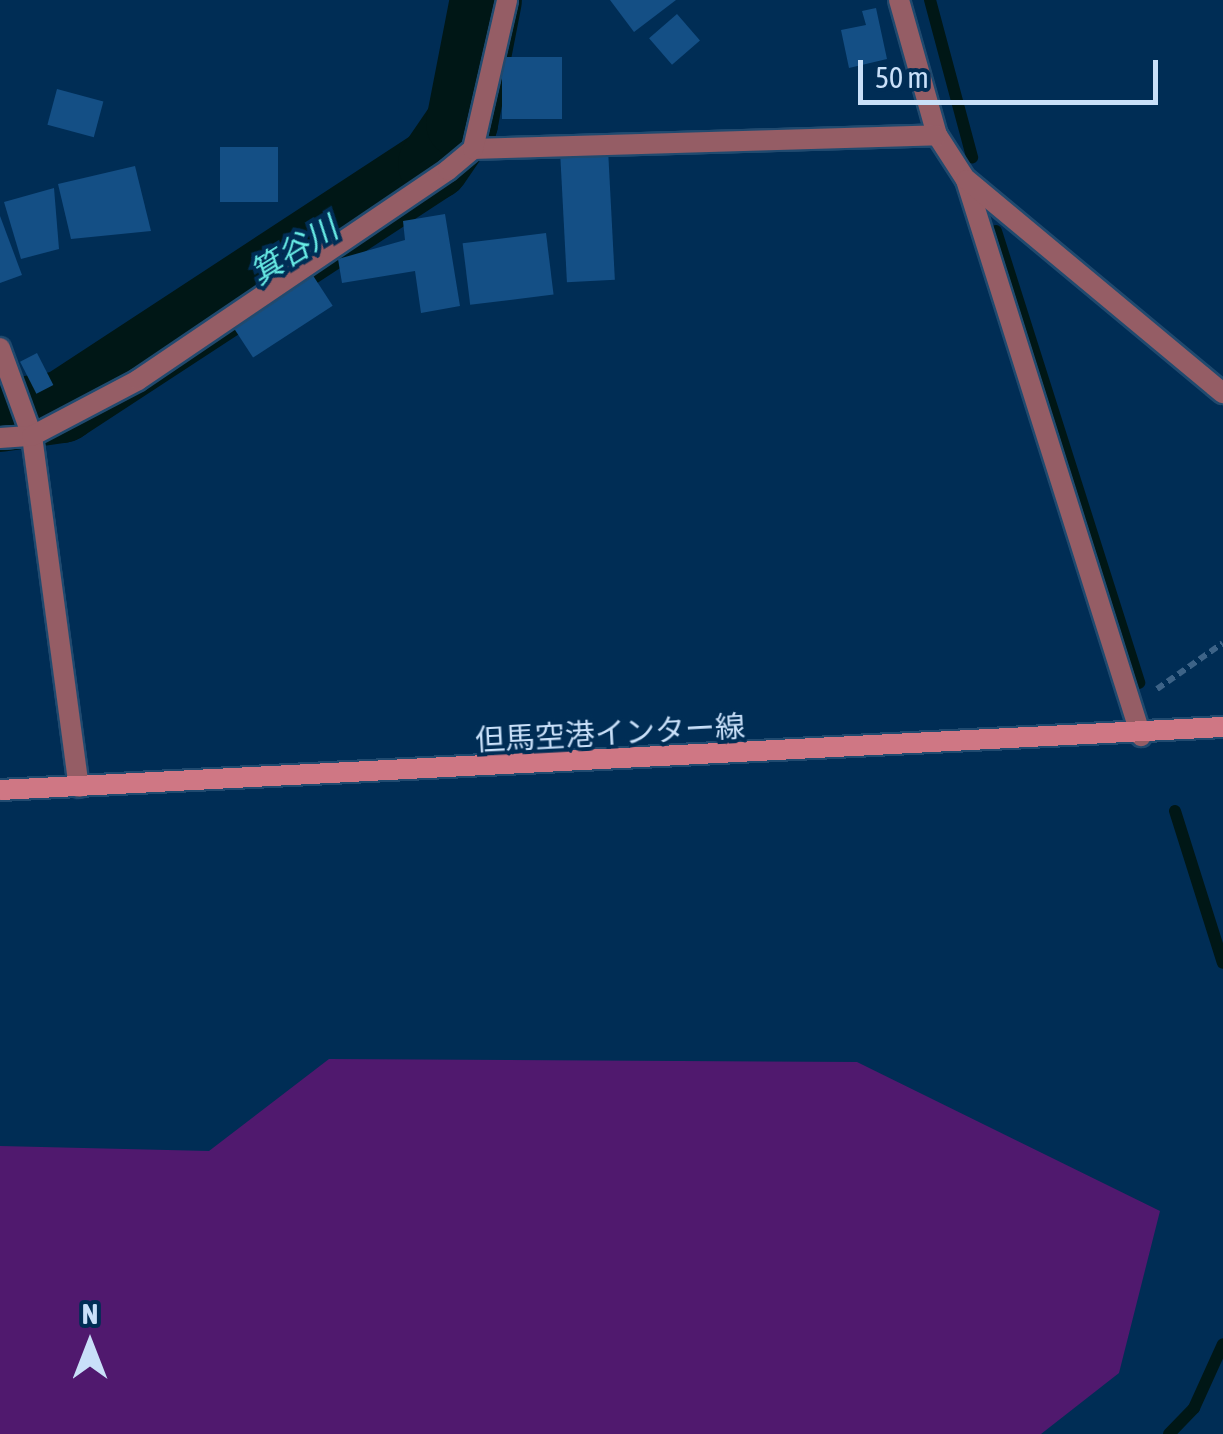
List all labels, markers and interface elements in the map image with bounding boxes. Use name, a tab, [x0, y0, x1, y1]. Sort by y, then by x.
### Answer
scale bar	[863, 40, 1163, 102]
text: 50 m	[875, 60, 929, 94]
water label: 箕谷川	[243, 209, 345, 293]
street label: 但馬空港インター線	[474, 708, 746, 758]
north arrow	[40, 1294, 140, 1394]
text: N	[82, 1298, 98, 1330]

